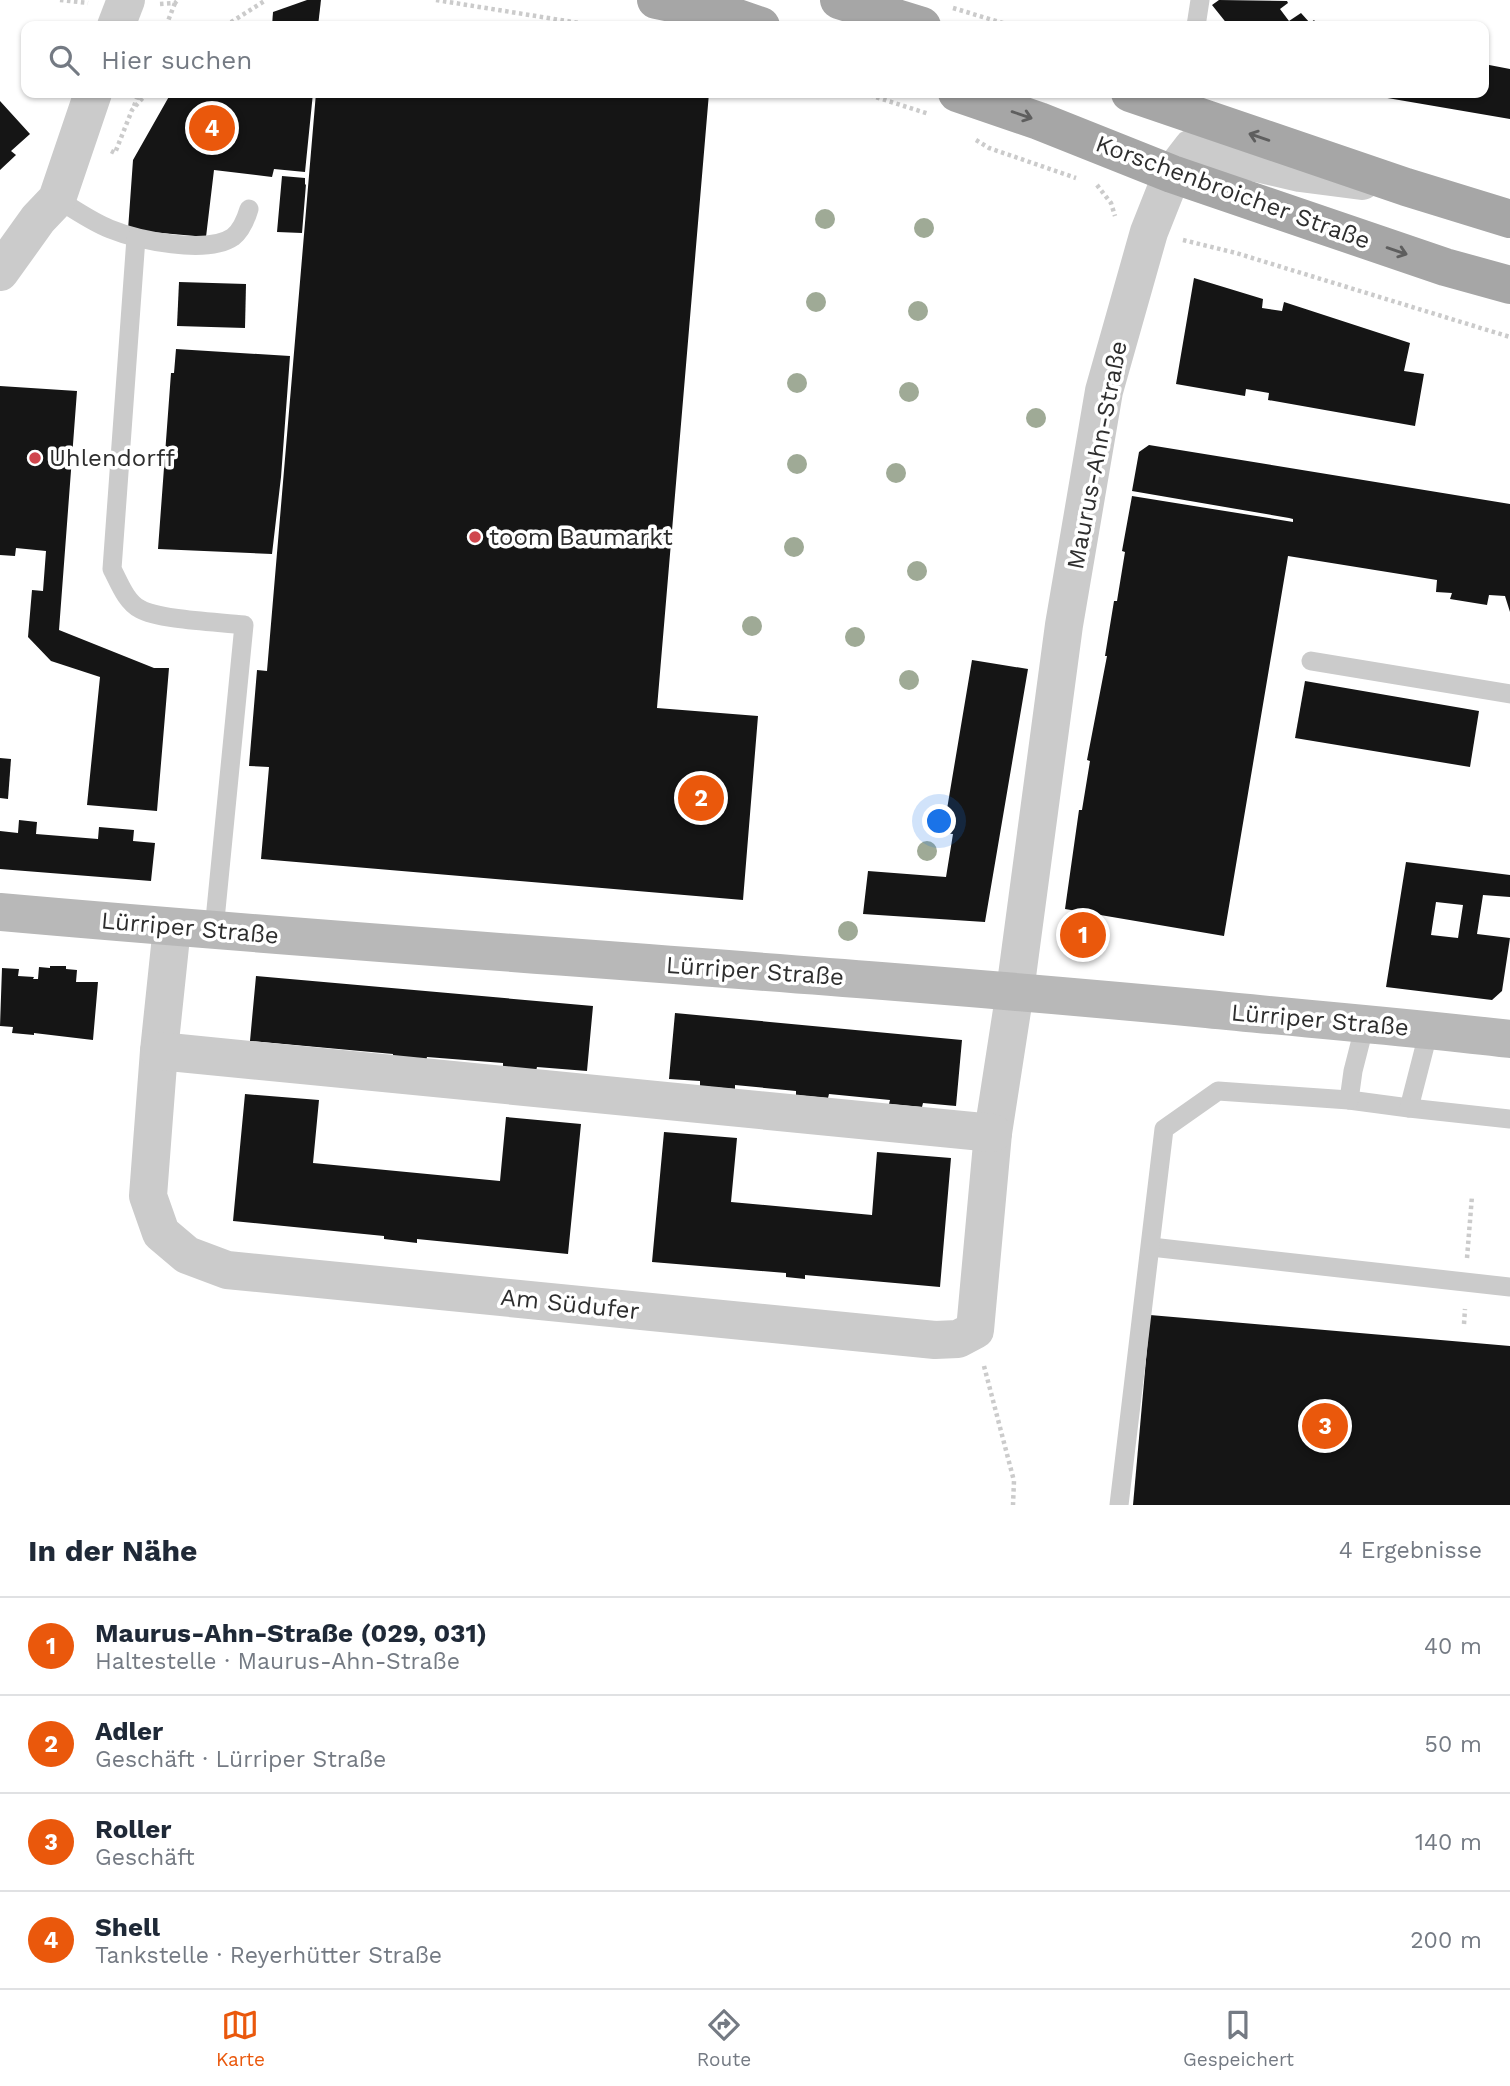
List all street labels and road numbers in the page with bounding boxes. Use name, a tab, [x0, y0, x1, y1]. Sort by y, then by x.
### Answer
street label: Korschenbroicher Straße	[1092, 129, 1374, 255]
street label: Maurus-Ahn-Straße	[1061, 338, 1133, 572]
street label: Lürriper Straße	[100, 906, 280, 950]
street label: Lürriper Straße	[665, 951, 845, 991]
street label: Lürriper Straße	[1230, 998, 1410, 1042]
street label: Am Südufer	[499, 1283, 641, 1325]

